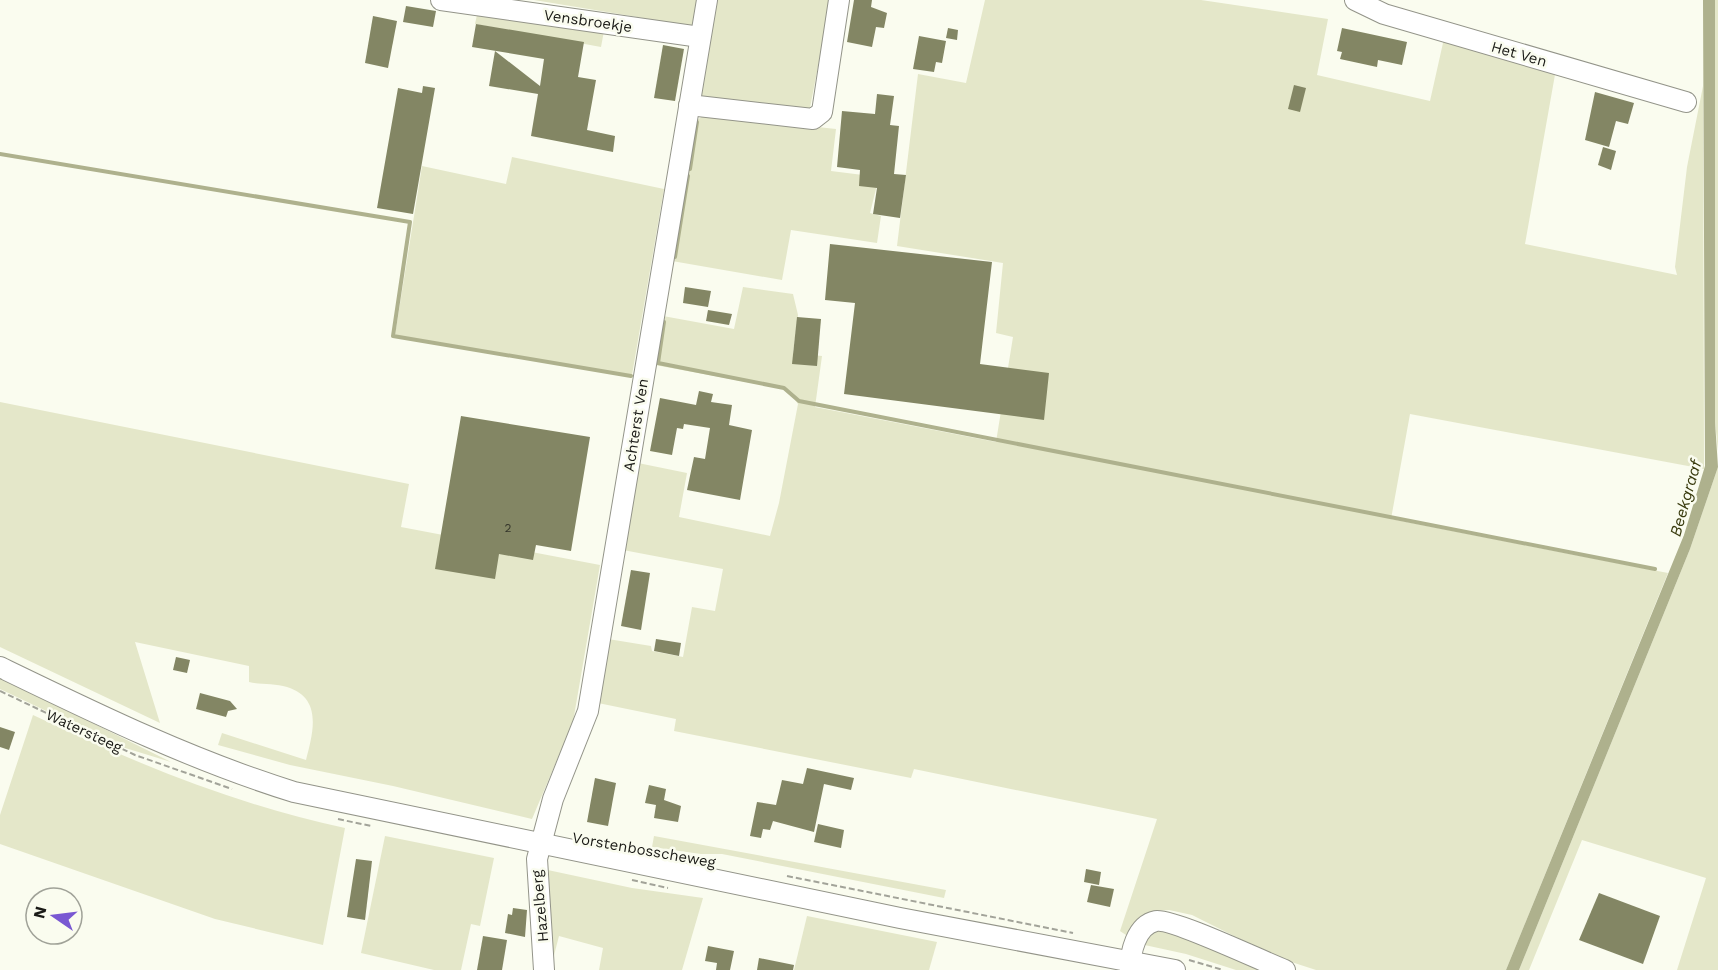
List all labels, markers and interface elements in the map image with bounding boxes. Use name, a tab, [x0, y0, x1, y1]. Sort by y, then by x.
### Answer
street label: Vensbroekje	[543, 6, 633, 36]
street label: Het Ven	[1489, 37, 1549, 71]
street label: Achterst Ven	[620, 377, 652, 473]
water label: Beekgraaf	[1665, 456, 1706, 539]
house number: 2	[505, 521, 512, 535]
street label: Watersteeg	[43, 705, 125, 757]
street label: Vorstenbosscheweg	[571, 829, 717, 871]
street label: Hazelberg	[528, 869, 552, 943]
north arrow	[24, 886, 84, 946]
text: N	[29, 904, 51, 921]

